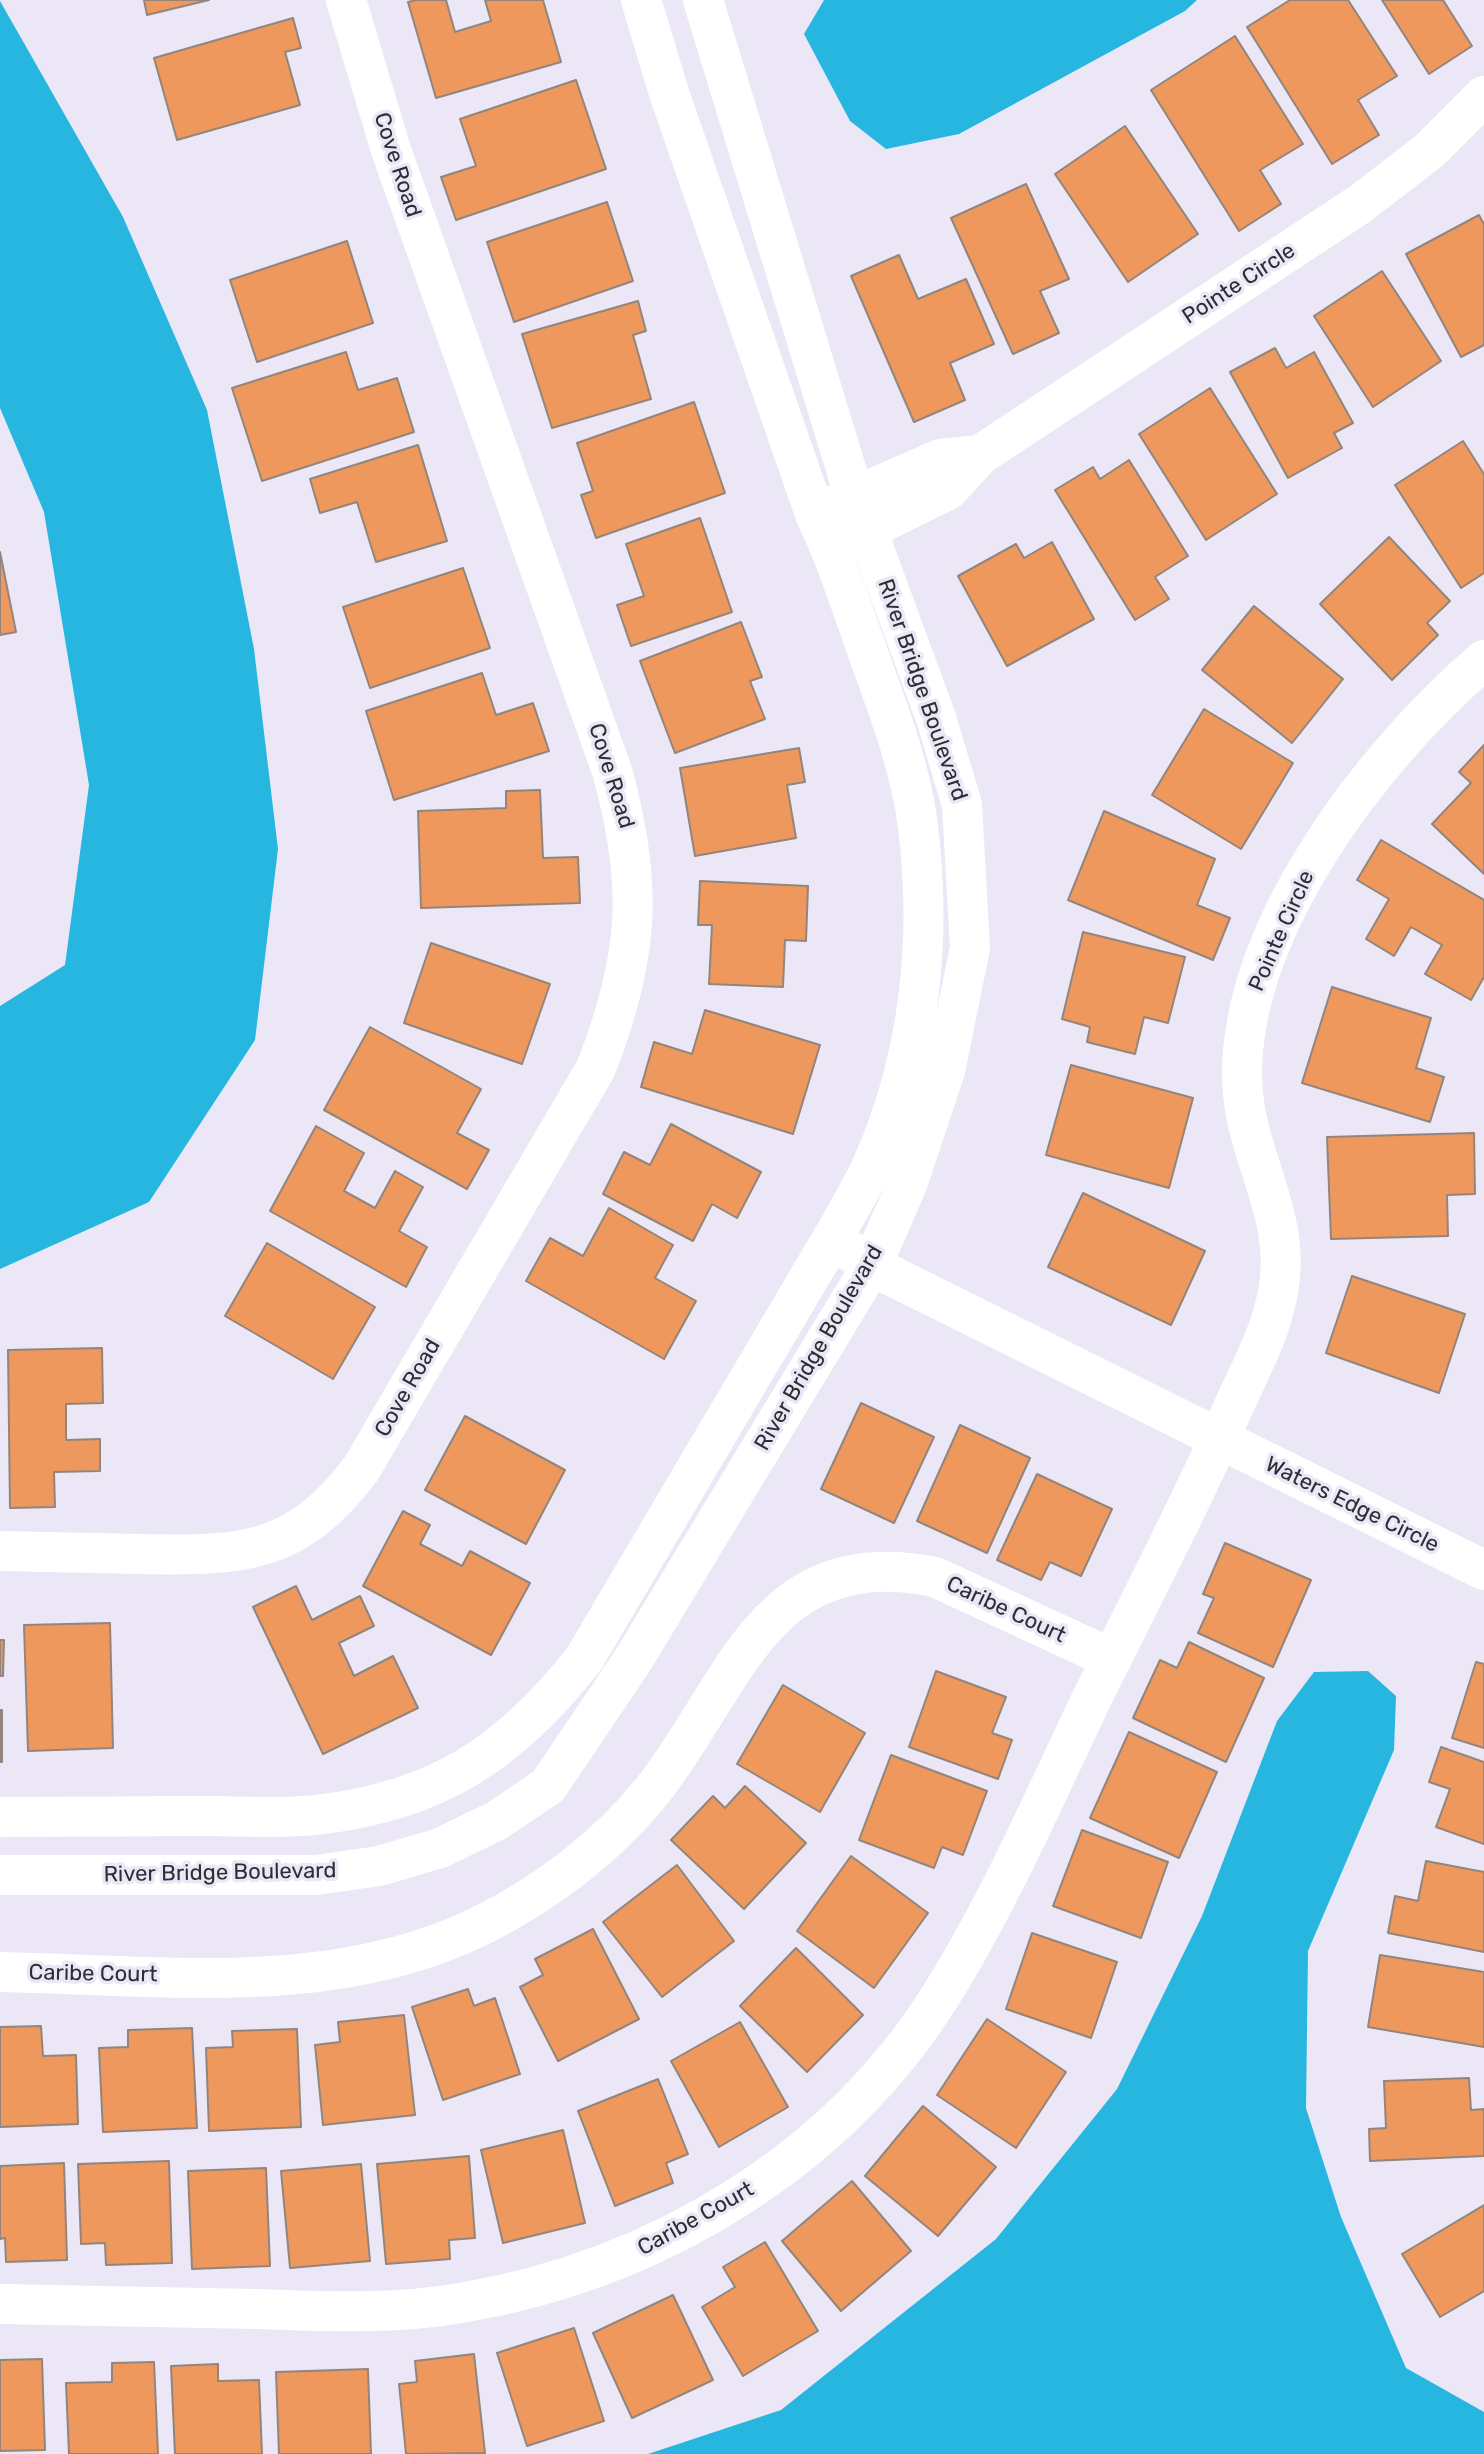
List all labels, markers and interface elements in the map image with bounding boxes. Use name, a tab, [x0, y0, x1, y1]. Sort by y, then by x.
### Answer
street label: Cove Road	[368, 109, 426, 221]
street label: Pointe Circle	[1178, 238, 1300, 330]
street label: River Bridge Boulevard	[872, 576, 972, 804]
street label: Cove Road	[583, 720, 639, 832]
street label: Pointe Circle	[1244, 867, 1320, 995]
street label: River Bridge Boulevard	[749, 1241, 889, 1455]
street label: Cove Road	[369, 1334, 447, 1442]
street label: Waters Edge Circle	[1261, 1451, 1443, 1559]
street label: Caribe Court	[942, 1571, 1070, 1649]
street label: River Bridge Boulevard	[103, 1858, 337, 1888]
street label: Caribe Court	[28, 1960, 158, 1988]
street label: Caribe Court	[633, 2176, 759, 2262]

